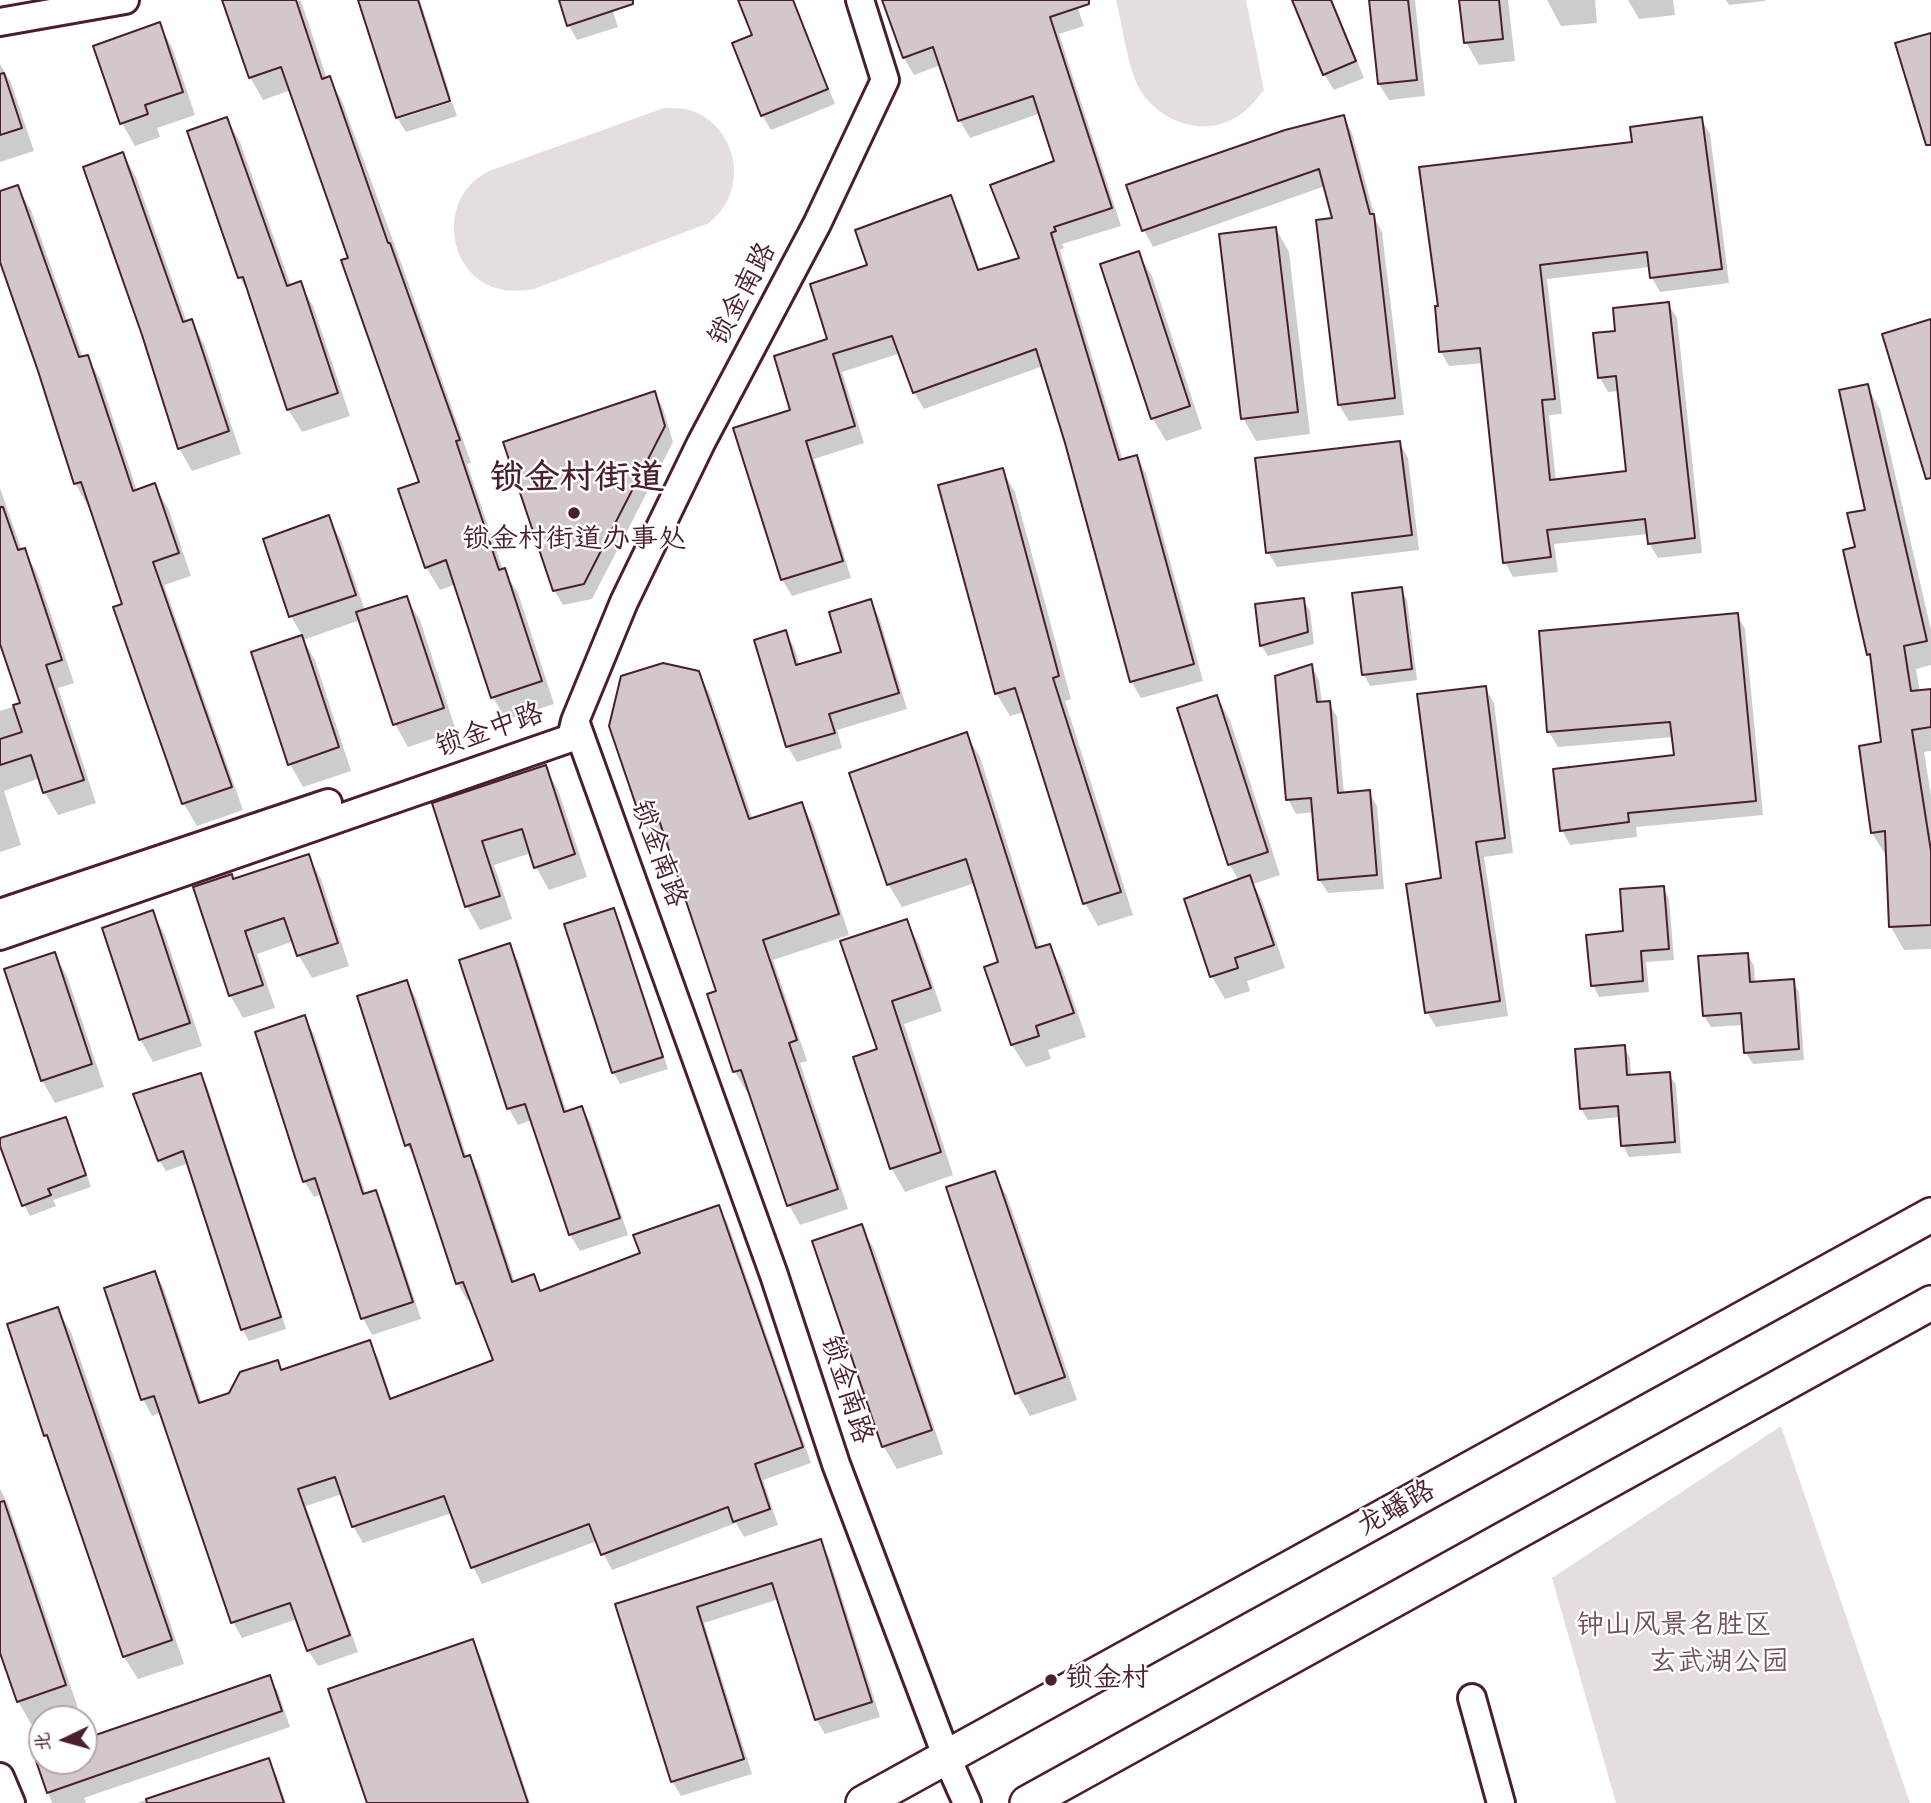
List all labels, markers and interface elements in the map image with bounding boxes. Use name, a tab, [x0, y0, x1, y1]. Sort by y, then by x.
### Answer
street label: 锁金南路	[703, 238, 785, 352]
district label: 锁金村街道	[490, 460, 664, 502]
marker: 锁金村街道办事处	[566, 505, 582, 521]
place label: 锁金村街道办事处	[462, 524, 686, 558]
street label: 锁金中路	[432, 698, 548, 766]
street label: 锁金南路	[622, 796, 692, 912]
street label: 锁金南路	[812, 1332, 878, 1448]
street label: 龙蟠路	[1352, 1475, 1442, 1545]
park label: 钟山风景名胜区	[1576, 1610, 1772, 1644]
park label: 玄武湖公园	[1649, 1647, 1789, 1681]
place label: 锁金村	[1065, 1663, 1149, 1697]
marker: 锁金村	[1043, 1672, 1059, 1688]
north arrow	[28, 1705, 98, 1775]
text: 北	[30, 1731, 57, 1752]

